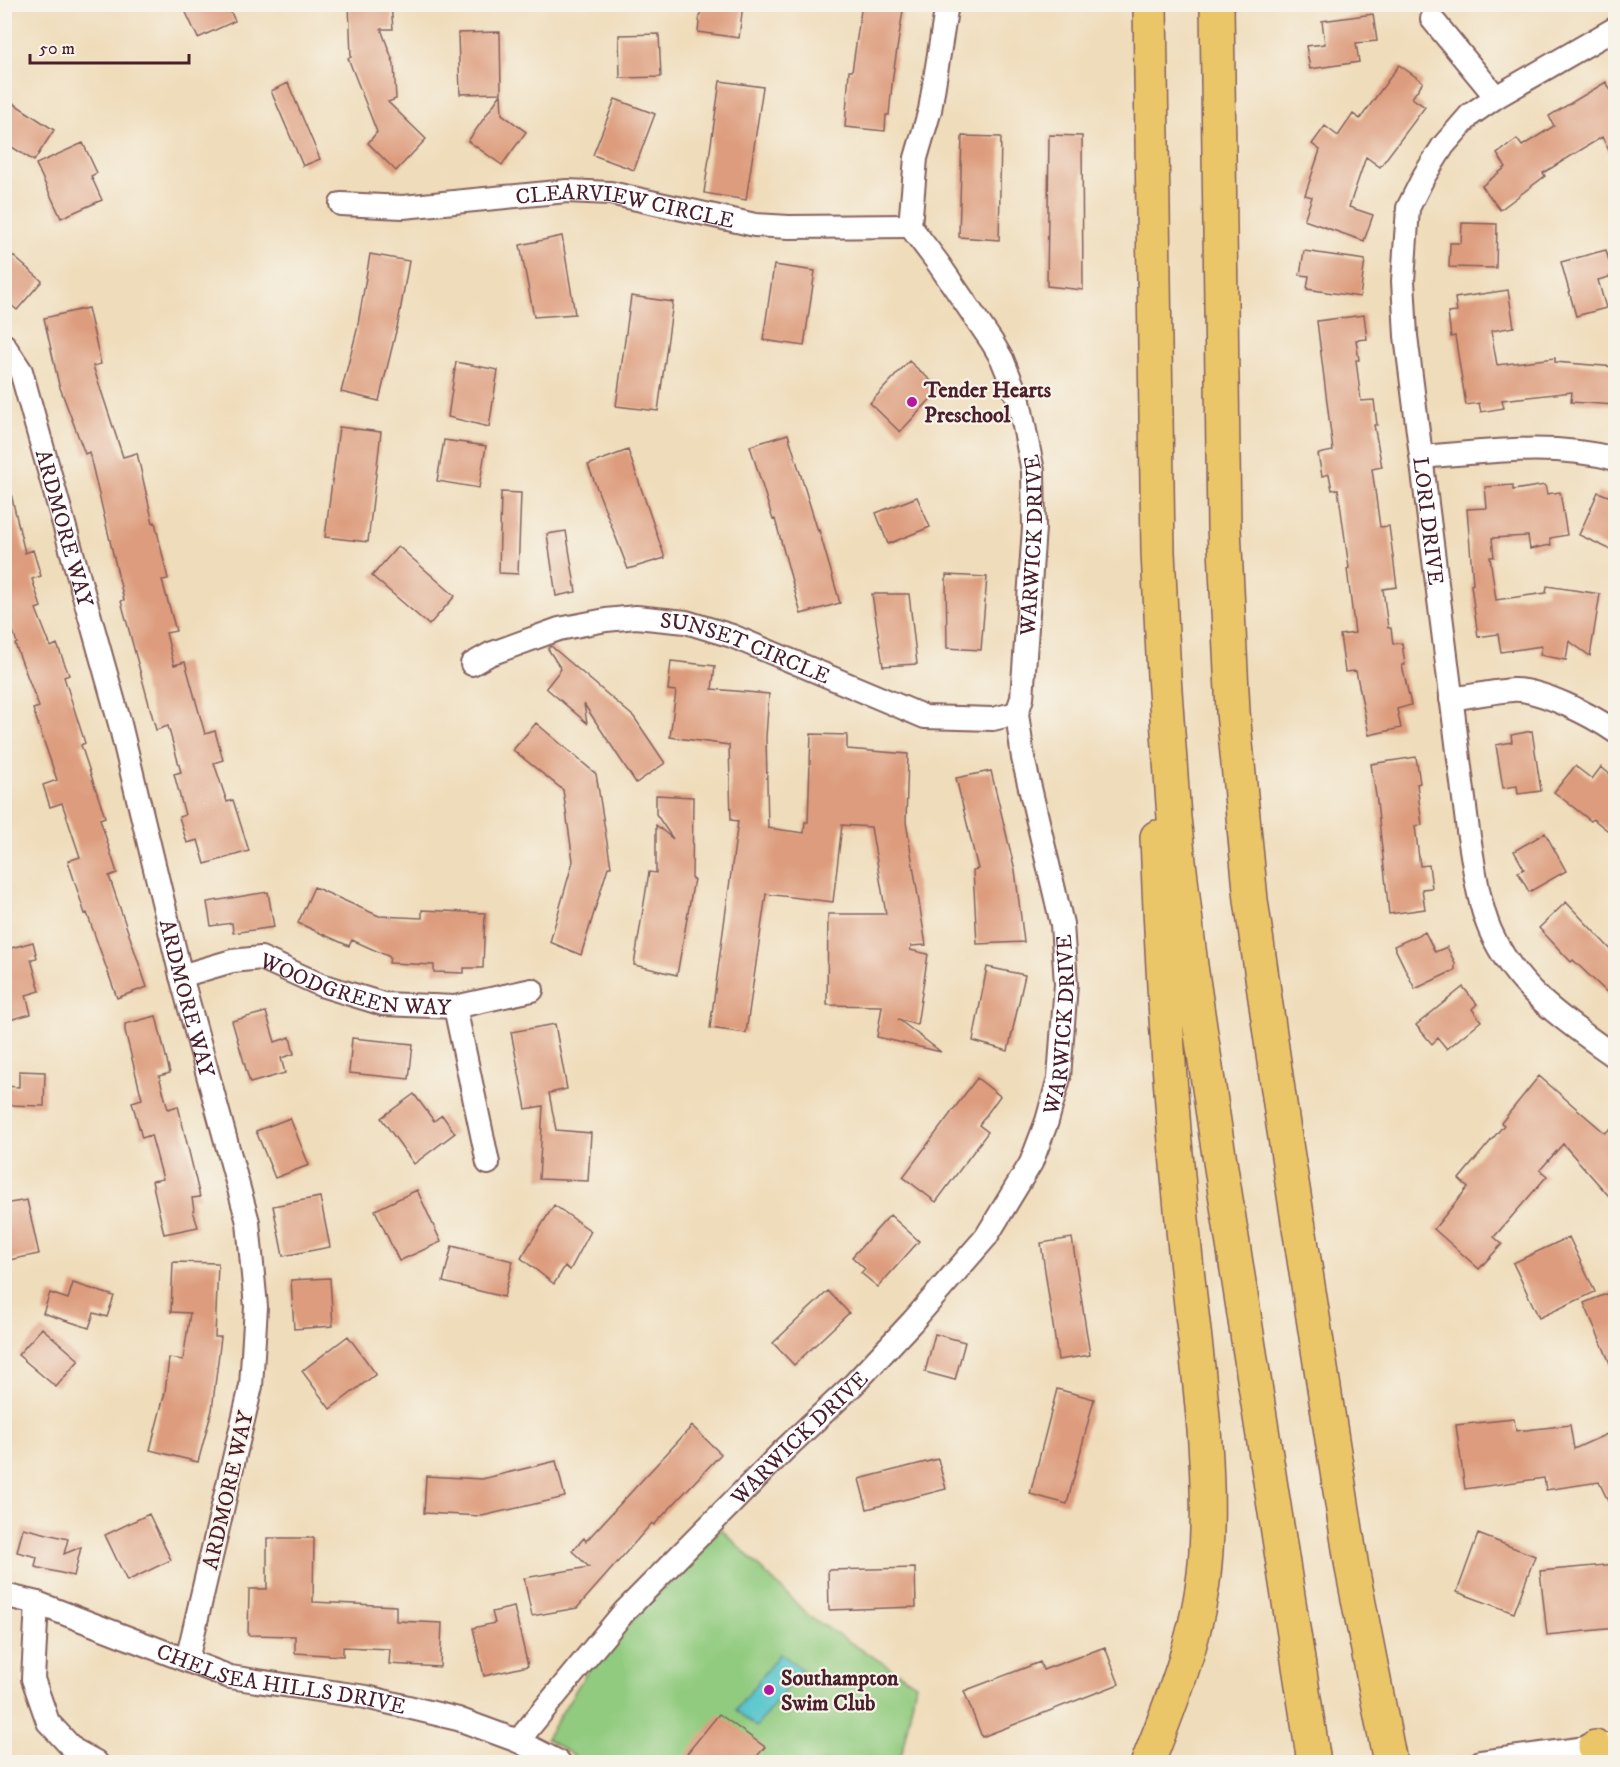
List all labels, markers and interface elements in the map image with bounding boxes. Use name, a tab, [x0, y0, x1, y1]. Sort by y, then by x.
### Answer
scale bar	[30, 27, 189, 65]
text: 50 m	[39, 38, 75, 60]
street label: CLEARVIEW CIRCLE	[514, 179, 737, 235]
place label: Tender Hearts Preschool	[923, 377, 1052, 429]
marker: Tender Hearts Preschool	[905, 395, 919, 409]
street label: ARDMORE WAY	[29, 447, 99, 611]
street label: WARWICK DRIVE	[1014, 452, 1049, 637]
street label: LORI DRIVE	[1406, 455, 1449, 587]
street label: SUNSET CIRCLE	[659, 607, 834, 691]
street label: ARDMORE WAY	[153, 917, 220, 1081]
street label: WARWICK DRIVE	[1037, 934, 1081, 1119]
street label: WOODGREEN WAY	[255, 947, 453, 1022]
street label: WARWICK DRIVE	[725, 1366, 874, 1512]
street label: ARDMORE WAY	[197, 1407, 260, 1572]
street label: CHELSEA HILLS DRIVE	[152, 1638, 408, 1721]
place label: Southampton Swim Club	[781, 1665, 899, 1717]
marker: Southampton Swim Club	[762, 1683, 776, 1697]

